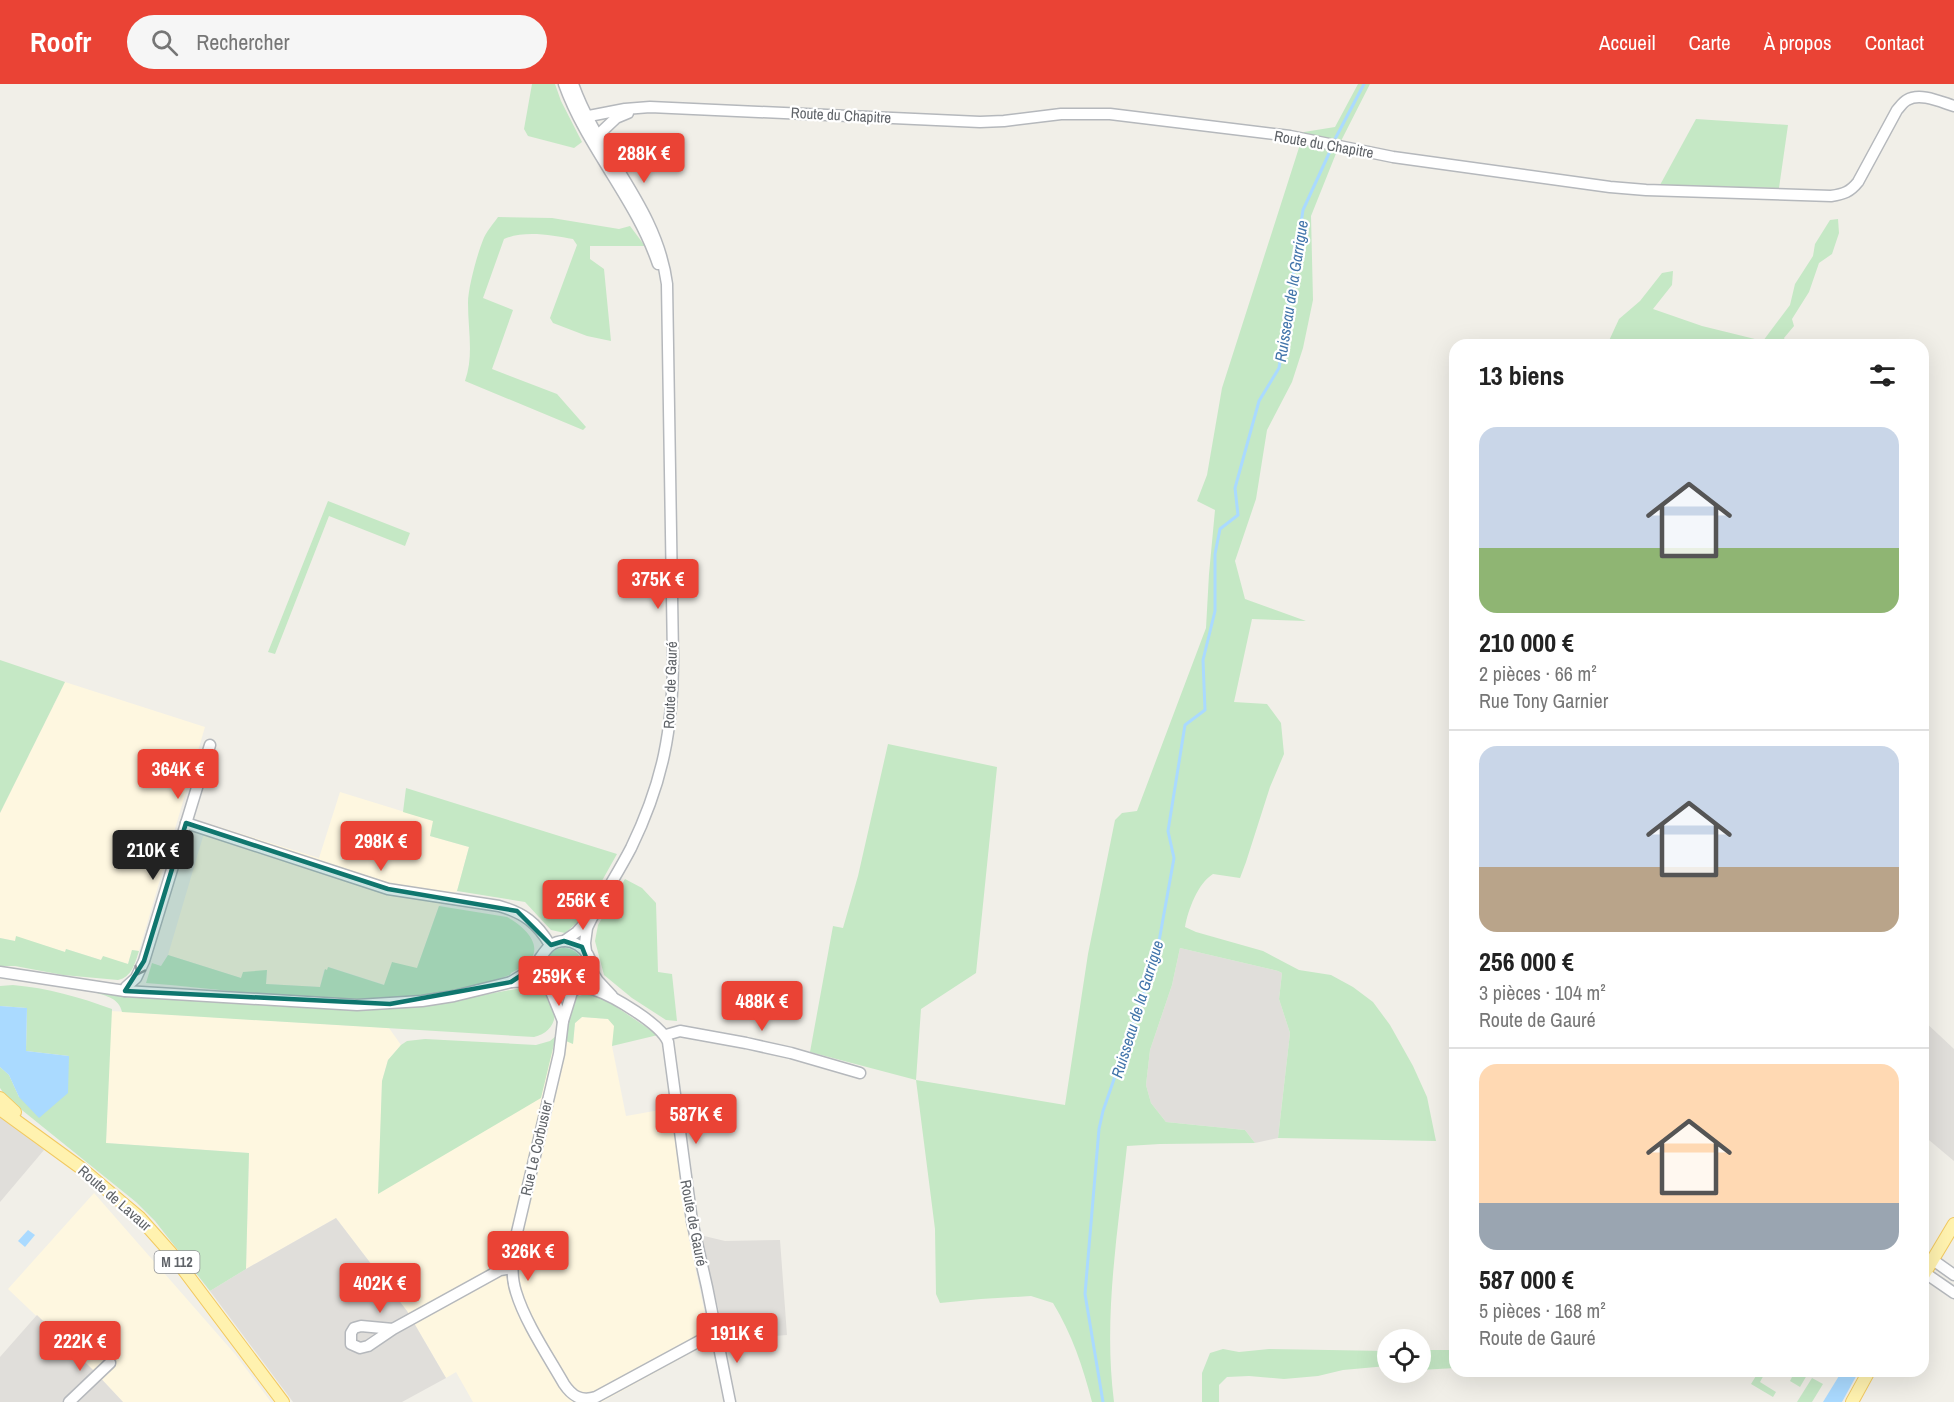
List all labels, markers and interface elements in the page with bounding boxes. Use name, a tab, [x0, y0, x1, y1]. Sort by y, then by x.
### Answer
search box	[127, 15, 547, 69]
text: Roofr	[30, 23, 91, 61]
icon: search	[148, 26, 181, 59]
text: Rechercher	[196, 27, 289, 57]
text: Accueil	[1599, 28, 1656, 57]
text: Carte	[1689, 28, 1731, 57]
text: À propos	[1764, 28, 1832, 57]
text: Contact	[1865, 28, 1924, 57]
street label: Route du Chapitre	[790, 102, 892, 128]
street label: Route du Chapitre	[1273, 125, 1375, 163]
pin: 288K €	[595, 133, 693, 184]
text: 288K €	[618, 139, 670, 166]
water label: Ruisseau de la Garrigue	[1269, 219, 1313, 363]
text: 13 biens	[1479, 358, 1564, 393]
icon: filters	[1866, 359, 1899, 392]
icon: home	[1635, 466, 1743, 574]
pin: 375K €	[609, 559, 707, 610]
text: 375K €	[632, 565, 684, 592]
text: 210 000 €	[1479, 625, 1574, 660]
street label: Route de Gauré	[658, 641, 682, 729]
text: 2 pièces · 66 m²	[1479, 660, 1597, 687]
text: Rue Tony Garnier	[1479, 687, 1608, 714]
pin: 364K €	[129, 749, 227, 800]
text: 364K €	[152, 755, 204, 782]
icon: home	[1635, 785, 1743, 893]
pin: 298K €	[332, 821, 430, 872]
text: 298K €	[355, 827, 407, 854]
pin: 210K €	[104, 830, 202, 881]
text: 210K €	[127, 836, 179, 863]
pin: 256K €	[534, 880, 632, 931]
text: 256K €	[557, 886, 609, 913]
water label: Ruisseau de la Garrigue	[1106, 937, 1168, 1081]
text: 256 000 €	[1479, 944, 1574, 979]
pin: 259K €	[510, 956, 608, 1007]
text: 259K €	[533, 962, 585, 989]
one-way arrow	[135, 965, 147, 976]
text: 3 pièces · 104 m²	[1479, 979, 1606, 1006]
pin: 488K €	[713, 981, 811, 1032]
text: 488K €	[736, 987, 788, 1014]
text: Route de Gauré	[1479, 1006, 1596, 1033]
pin: 587K €	[647, 1094, 745, 1145]
street label: Rue Le Corbusier	[515, 1098, 557, 1198]
text: 587K €	[670, 1100, 722, 1127]
icon: home	[1635, 1103, 1743, 1211]
street label: Route de Lavaur	[74, 1160, 156, 1236]
street label: Route de Gauré	[675, 1178, 713, 1268]
pin: 326K €	[479, 1231, 577, 1282]
text: 326K €	[502, 1237, 554, 1264]
road number: M 112	[154, 1251, 200, 1273]
text: 587 000 €	[1479, 1262, 1574, 1297]
pin: 402K €	[331, 1263, 429, 1314]
text: 402K €	[354, 1269, 406, 1296]
text: 5 pièces · 168 m²	[1479, 1297, 1606, 1324]
pin: 191K €	[688, 1313, 786, 1364]
text: 191K €	[711, 1319, 763, 1346]
pin: 222K €	[31, 1321, 129, 1372]
text: Route de Gauré	[1479, 1324, 1596, 1351]
text: 222K €	[54, 1327, 106, 1354]
map controls	[1377, 1329, 1431, 1383]
button: locate	[1377, 1329, 1431, 1383]

